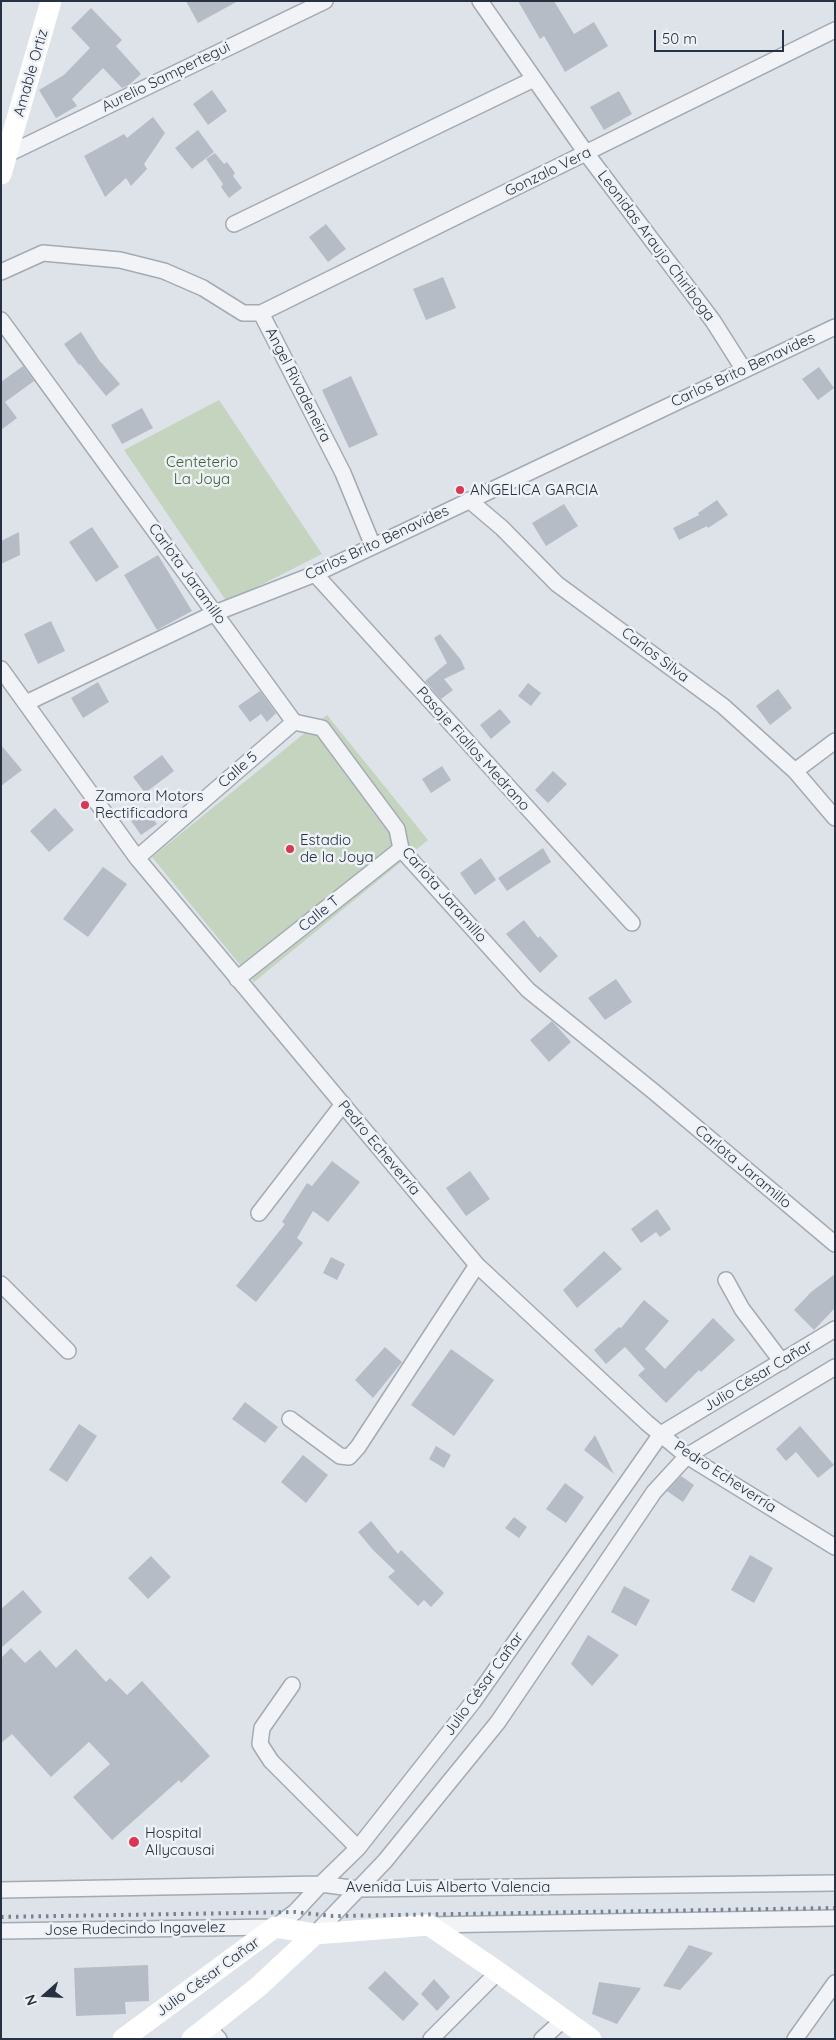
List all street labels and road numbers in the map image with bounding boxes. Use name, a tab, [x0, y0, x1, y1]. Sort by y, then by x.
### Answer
street label: Amable Ortiz	[10, 27, 52, 119]
street label: Aurelio Sampertegui	[99, 38, 233, 116]
street label: Gonzalo Vera	[502, 143, 594, 201]
street label: Leonidas Araujo Chiriboga	[594, 167, 718, 325]
street label: Angel Rivadeneira	[261, 325, 335, 445]
street label: Carlos Brito Benavides	[668, 329, 818, 411]
street label: Carlos Brito Benavides	[302, 502, 452, 584]
street label: Carlota Jaramillo	[144, 520, 230, 628]
street label: Carlos Silva	[618, 624, 692, 686]
street label: Pasaje Fiallos Medrano	[412, 683, 534, 815]
street label: Calle 5	[215, 748, 261, 792]
street label: Carlota Jaramillo	[398, 844, 490, 946]
street label: Calle T	[295, 892, 343, 936]
street label: Pedro Echeverría	[334, 1097, 424, 1199]
street label: Carlota Jaramillo	[691, 1121, 795, 1213]
street label: Julio César Cañar	[700, 1336, 816, 1416]
street label: Pedro Echeverría	[671, 1437, 779, 1517]
street label: Julio César Cañar	[440, 1629, 528, 1739]
street label: Avenida Luis Alberto Valencia	[346, 1878, 550, 1896]
street label: Jose Rudecindo Ingavelez	[44, 1918, 226, 1940]
street label: Julio César Cañar	[153, 1933, 263, 2021]

